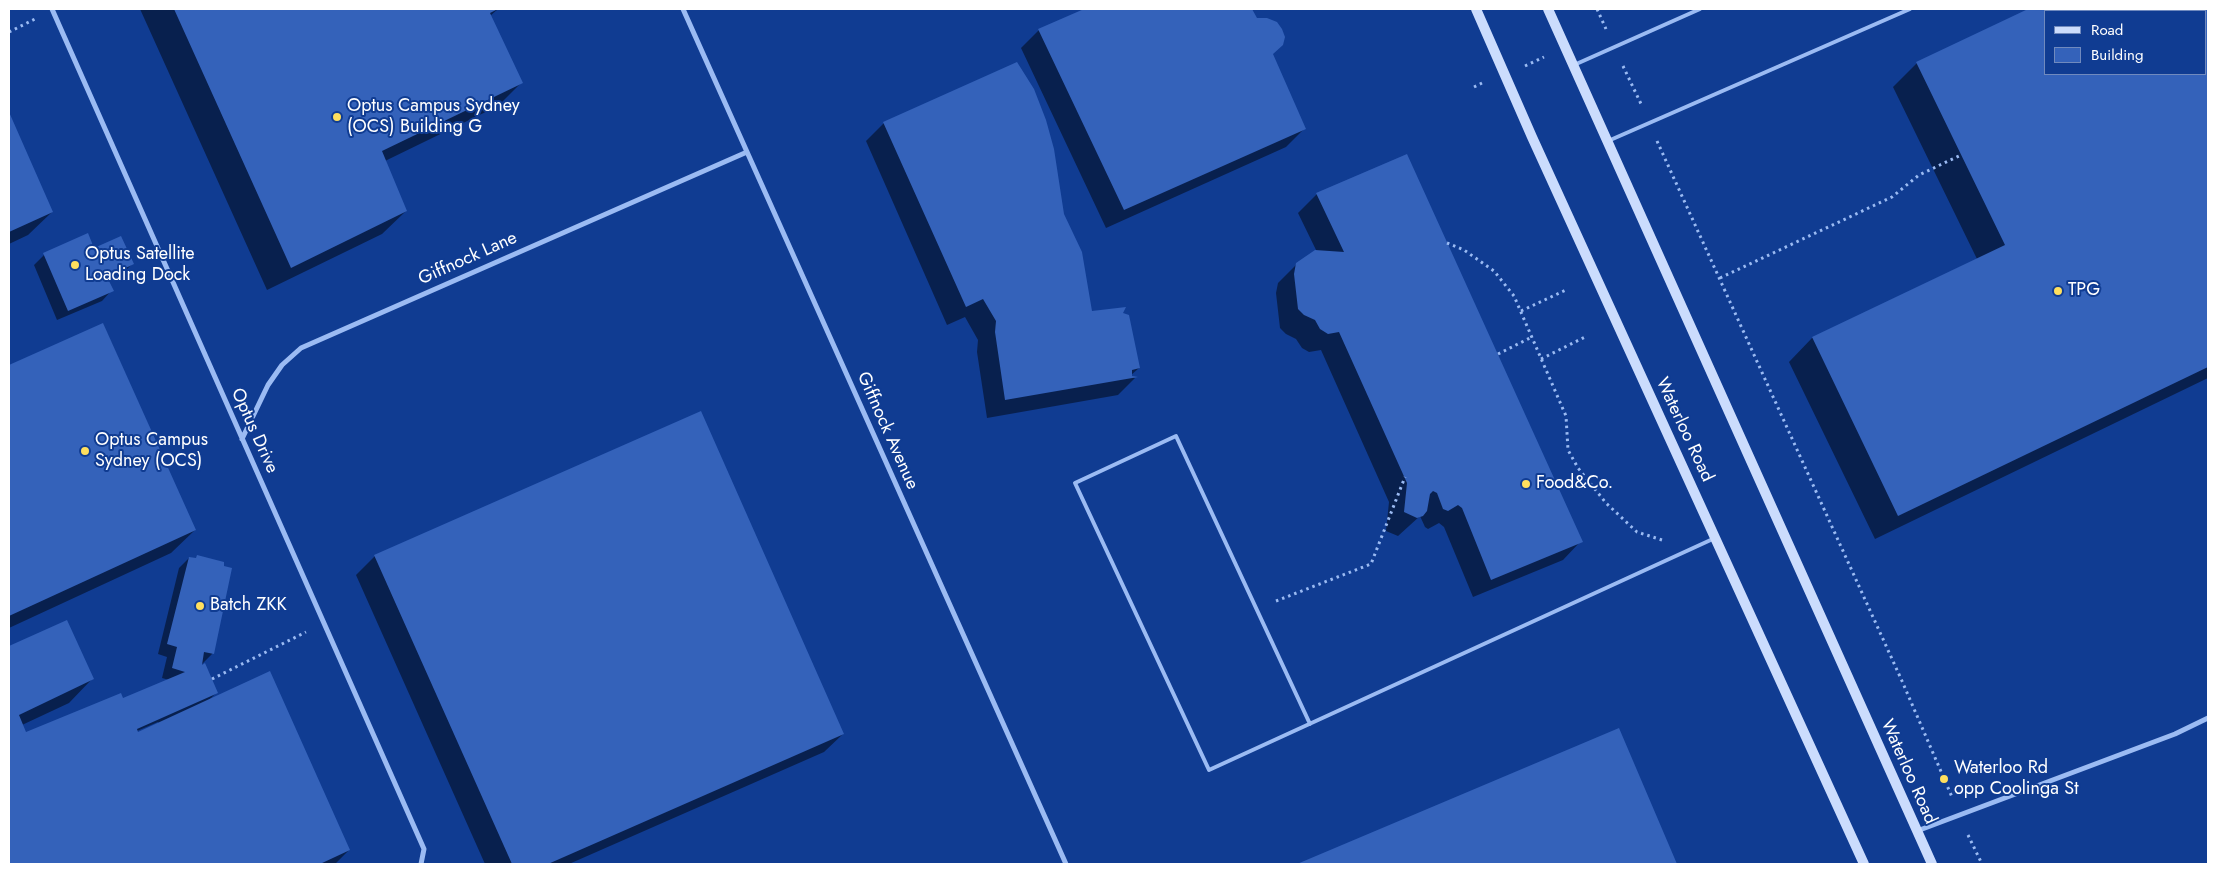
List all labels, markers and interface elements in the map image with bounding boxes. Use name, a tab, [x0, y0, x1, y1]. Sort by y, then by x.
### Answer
legend	[2044, 10, 2207, 75]
text: Road	[2091, 19, 2123, 41]
text: Building	[2091, 44, 2143, 66]
place label: Optus Campus Sydney (OCS) Building G	[347, 96, 520, 138]
marker: Optus Campus Sydney (OCS) Building G	[331, 111, 343, 123]
street label: Giffnock Lane	[415, 228, 521, 290]
place label: Optus Satellite Loading Dock	[85, 244, 195, 286]
marker: Optus Satellite Loading Dock	[69, 259, 81, 271]
place label: TPG	[2068, 280, 2100, 302]
marker: TPG	[2052, 285, 2064, 297]
street label: Giffnock Avenue	[851, 369, 923, 493]
street label: Waterloo Road	[1650, 374, 1718, 486]
street label: Optus Drive	[226, 385, 282, 477]
place label: Optus Campus Sydney (OCS)	[95, 430, 208, 472]
marker: Optus Campus Sydney (OCS)	[79, 445, 91, 457]
place label: Food&Co.	[1536, 473, 1613, 495]
marker: Food&Co.	[1520, 478, 1532, 490]
place label: Batch ZKK	[210, 595, 287, 617]
marker: Batch ZKK	[194, 600, 206, 612]
street label: Waterloo Road	[1875, 716, 1941, 828]
place label: Waterloo Rd opp Coolinga St	[1954, 758, 2079, 801]
marker: Waterloo Rd opp Coolinga St	[1938, 773, 1950, 785]

